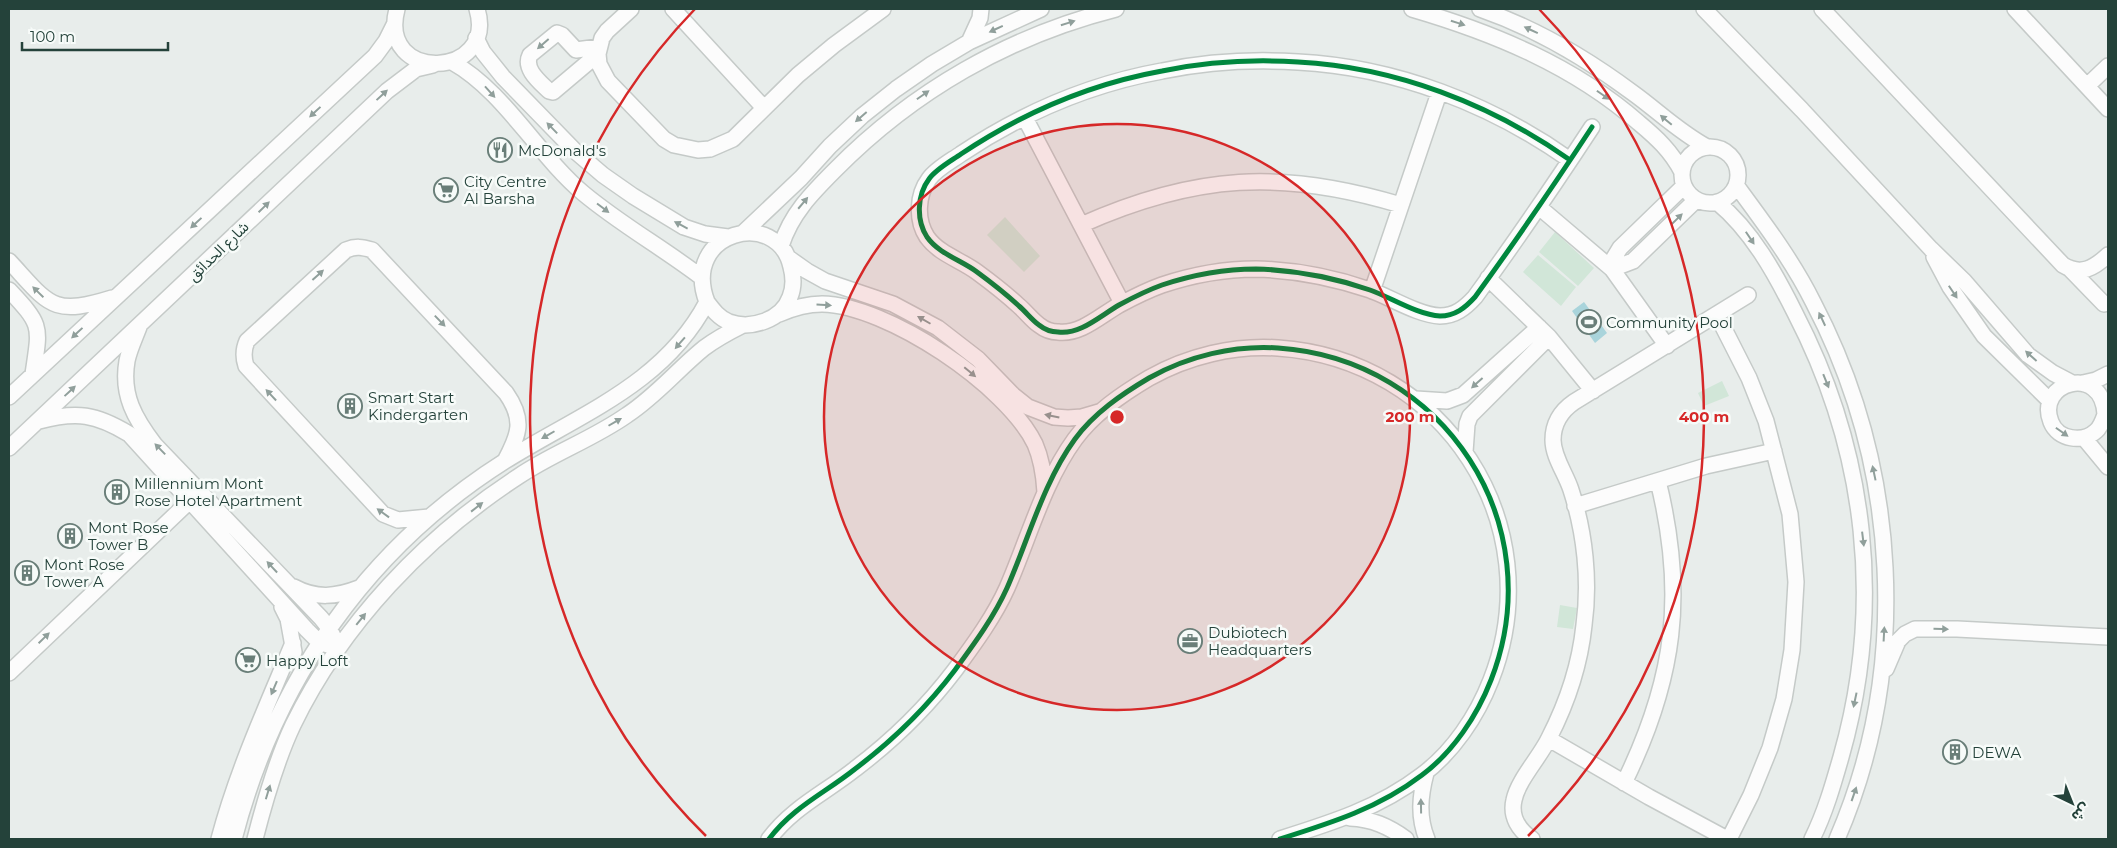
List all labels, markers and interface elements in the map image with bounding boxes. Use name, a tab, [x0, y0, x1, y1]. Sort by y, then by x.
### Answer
one-way arrow	[1061, 18, 1076, 26]
scale bar	[22, 20, 169, 52]
one-way arrow	[1451, 20, 1466, 27]
one-way arrow	[989, 25, 1004, 33]
one-way arrow	[1524, 26, 1538, 34]
text: 100 m	[30, 27, 75, 46]
one-way arrow	[538, 38, 550, 50]
one-way arrow	[484, 85, 496, 97]
one-way arrow	[376, 89, 388, 101]
one-way arrow	[917, 90, 930, 100]
one-way arrow	[1596, 90, 1610, 100]
one-way arrow	[309, 106, 321, 118]
one-way arrow	[855, 112, 868, 123]
one-way arrow	[1660, 114, 1673, 125]
one-way arrow	[546, 122, 558, 134]
restaurant icon: McDonald's	[487, 137, 513, 163]
place label: McDonald's	[518, 141, 606, 160]
place label: City Centre Al Barsha	[464, 172, 547, 208]
supermarket icon: City Centre Al Barsha	[433, 177, 459, 203]
one-way arrow	[797, 198, 809, 210]
one-way arrow	[258, 201, 270, 213]
one-way arrow	[596, 203, 610, 213]
one-way arrow	[1671, 213, 1683, 225]
street label: شارع الحدائق	[183, 217, 255, 287]
one-way arrow	[190, 217, 202, 228]
one-way arrow	[674, 221, 688, 229]
one-way arrow	[1745, 231, 1755, 245]
one-way arrow	[312, 269, 324, 281]
one-way arrow	[1948, 285, 1958, 299]
one-way arrow	[32, 286, 44, 298]
one-way arrow	[816, 301, 832, 309]
sports icon: Community Pool	[1576, 309, 1602, 335]
one-way arrow	[1818, 312, 1826, 327]
place label: Community Pool	[1606, 313, 1733, 332]
one-way arrow	[434, 315, 446, 327]
one-way arrow	[916, 316, 931, 324]
one-way arrow	[71, 327, 83, 339]
one-way arrow	[675, 336, 686, 349]
one-way arrow	[2026, 350, 2038, 362]
one-way arrow	[963, 366, 975, 378]
one-way arrow	[1823, 374, 1831, 388]
one-way arrow	[1470, 377, 1483, 388]
one-way arrow	[63, 385, 75, 397]
place label: Smart Start Kindergarten	[368, 388, 468, 424]
one-way arrow	[265, 390, 277, 402]
building icon: Smart Start Kindergarten	[337, 393, 363, 419]
text: 200 m	[1385, 407, 1435, 426]
text: 400 m	[1679, 407, 1729, 426]
centre of rings	[1108, 408, 1126, 426]
one-way arrow	[1044, 411, 1060, 419]
one-way arrow	[609, 418, 622, 427]
one-way arrow	[2055, 427, 2069, 437]
one-way arrow	[542, 431, 555, 440]
one-way arrow	[154, 444, 166, 456]
one-way arrow	[1870, 465, 1878, 480]
place label: Millennium Mont Rose Hotel Apartment	[134, 474, 302, 510]
building icon: Millennium Mont Rose Hotel Apartment	[104, 479, 130, 505]
one-way arrow	[470, 501, 483, 512]
one-way arrow	[376, 508, 390, 518]
place label: Mont Rose Tower B	[88, 518, 169, 554]
building icon: Mont Rose Tower B	[57, 523, 83, 549]
one-way arrow	[1859, 531, 1867, 547]
place label: Mont Rose Tower A	[44, 555, 125, 591]
building icon: Mont Rose Tower A	[14, 560, 40, 586]
one-way arrow	[266, 561, 278, 573]
one-way arrow	[355, 613, 366, 626]
place label: Dubiotech Headquarters	[1208, 623, 1312, 659]
one-way arrow	[1933, 625, 1949, 633]
one-way arrow	[1881, 626, 1889, 642]
office icon: Dubiotech Headquarters	[1177, 628, 1203, 654]
one-way arrow	[37, 633, 49, 645]
supermarket icon: Happy Loft	[235, 647, 261, 673]
place label: Happy Loft	[266, 651, 349, 670]
one-way arrow	[270, 681, 278, 696]
one-way arrow	[1851, 693, 1859, 708]
building icon: DEWA	[1942, 739, 1968, 765]
place label: DEWA	[1972, 743, 2021, 762]
north arrow	[2047, 778, 2097, 828]
one-way arrow	[264, 784, 272, 799]
one-way arrow	[1850, 786, 1858, 801]
one-way arrow	[1417, 798, 1425, 814]
text: ش	[2068, 799, 2094, 826]

